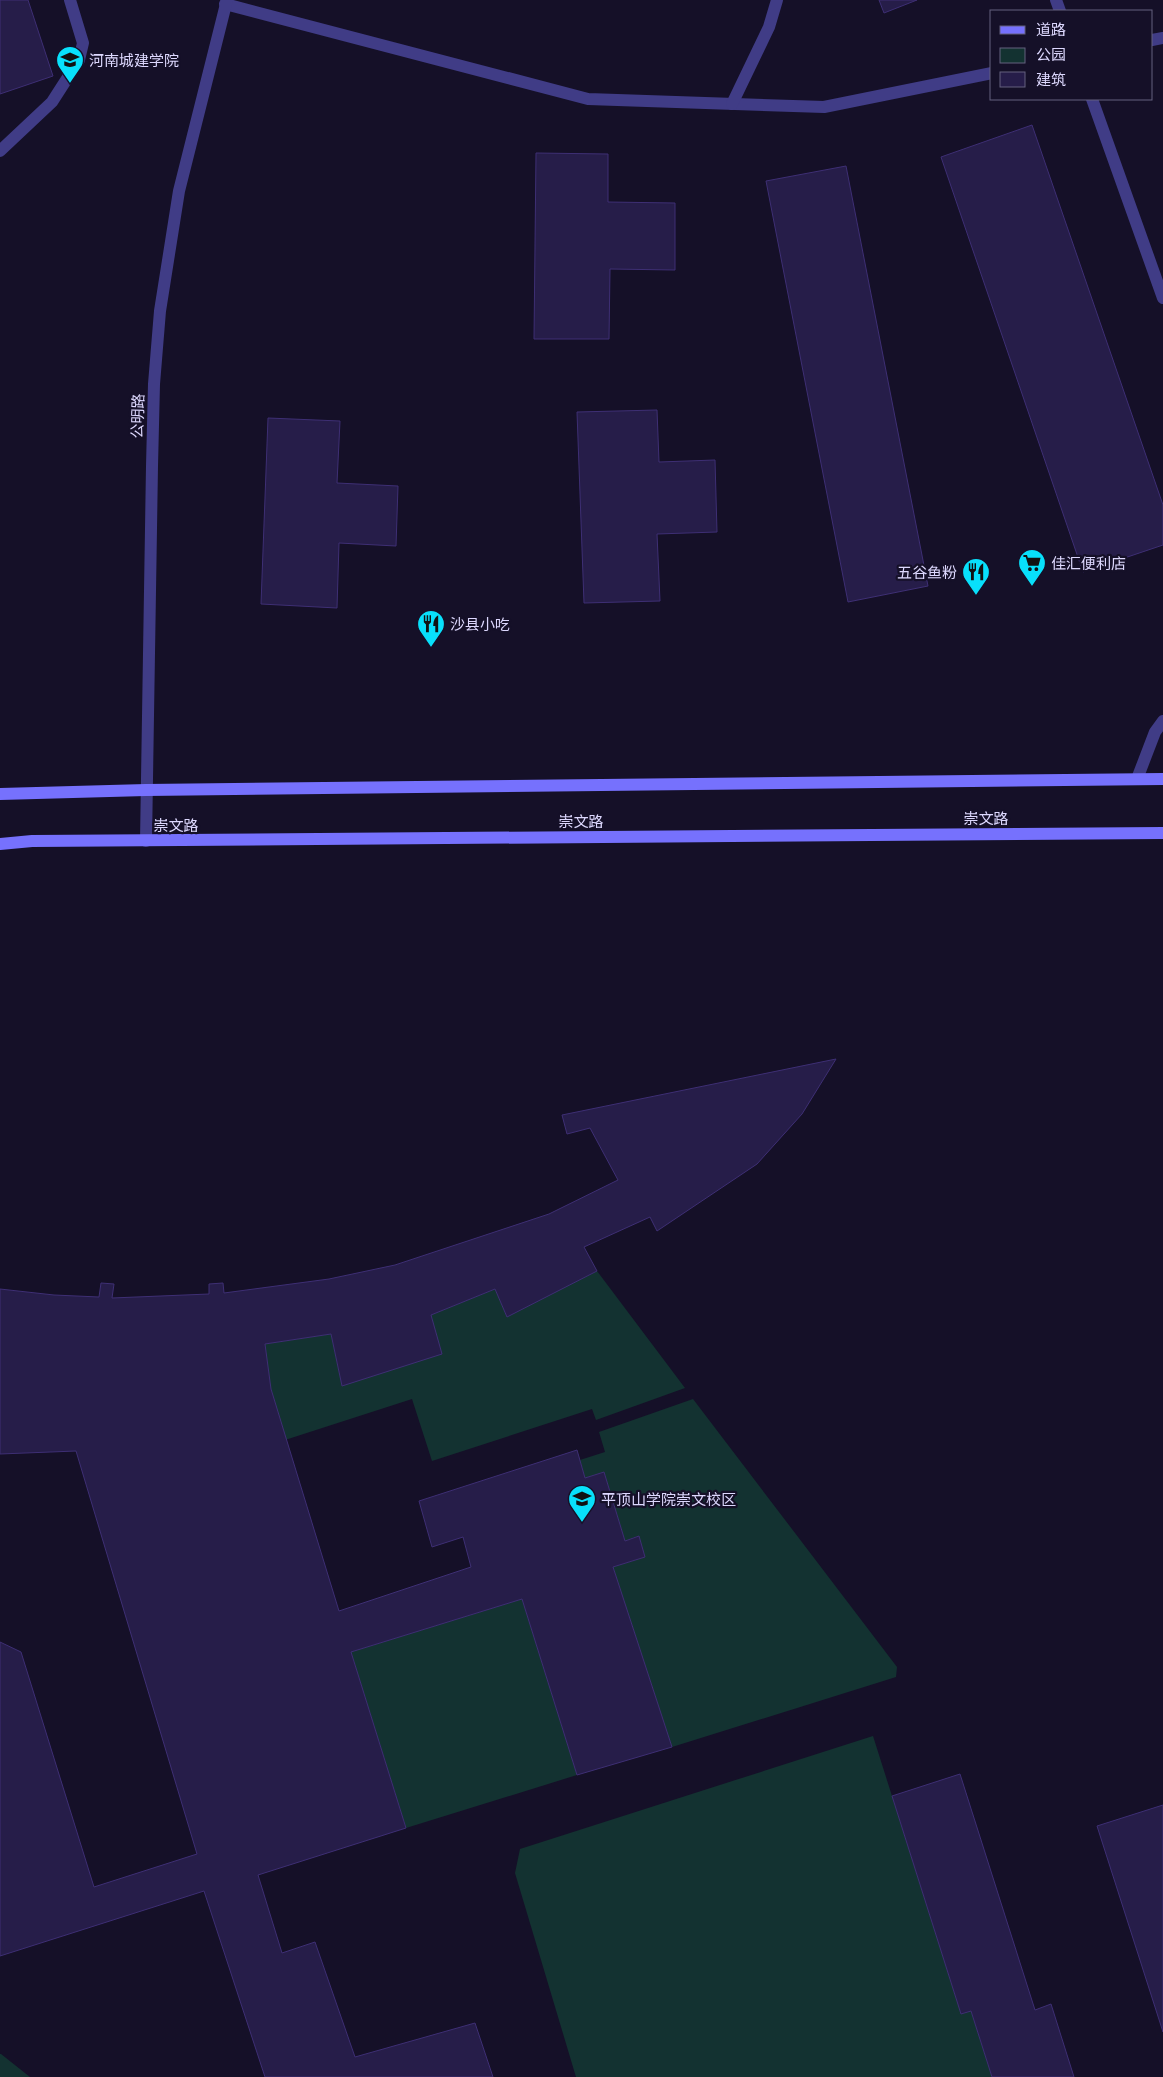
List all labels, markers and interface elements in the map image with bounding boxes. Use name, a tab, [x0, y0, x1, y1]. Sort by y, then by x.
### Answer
legend	[990, 10, 1153, 100]
text: 道路	[1036, 20, 1066, 38]
school or university icon: 河南城建学院	[55, 45, 85, 84]
text: 公园	[1036, 45, 1066, 63]
place label: 河南城建学院	[89, 51, 179, 69]
text: 建筑	[1036, 70, 1066, 88]
street label: 公明路	[127, 393, 147, 439]
supermarket icon: 佳汇便利店	[1017, 548, 1047, 587]
place label: 佳汇便利店	[1051, 554, 1126, 572]
restaurant icon: 五谷鱼粉	[961, 557, 991, 596]
place label: 五谷鱼粉	[897, 563, 957, 581]
restaurant icon: 沙县小吃	[416, 609, 446, 648]
place label: 沙县小吃	[450, 615, 510, 633]
street label: 崇文路	[963, 809, 1009, 827]
street label: 崇文路	[558, 812, 604, 830]
street label: 崇文路	[153, 816, 199, 834]
school or university icon: 平顶山学院崇文校区	[567, 1484, 597, 1523]
place label: 平顶山学院崇文校区	[601, 1490, 736, 1508]

